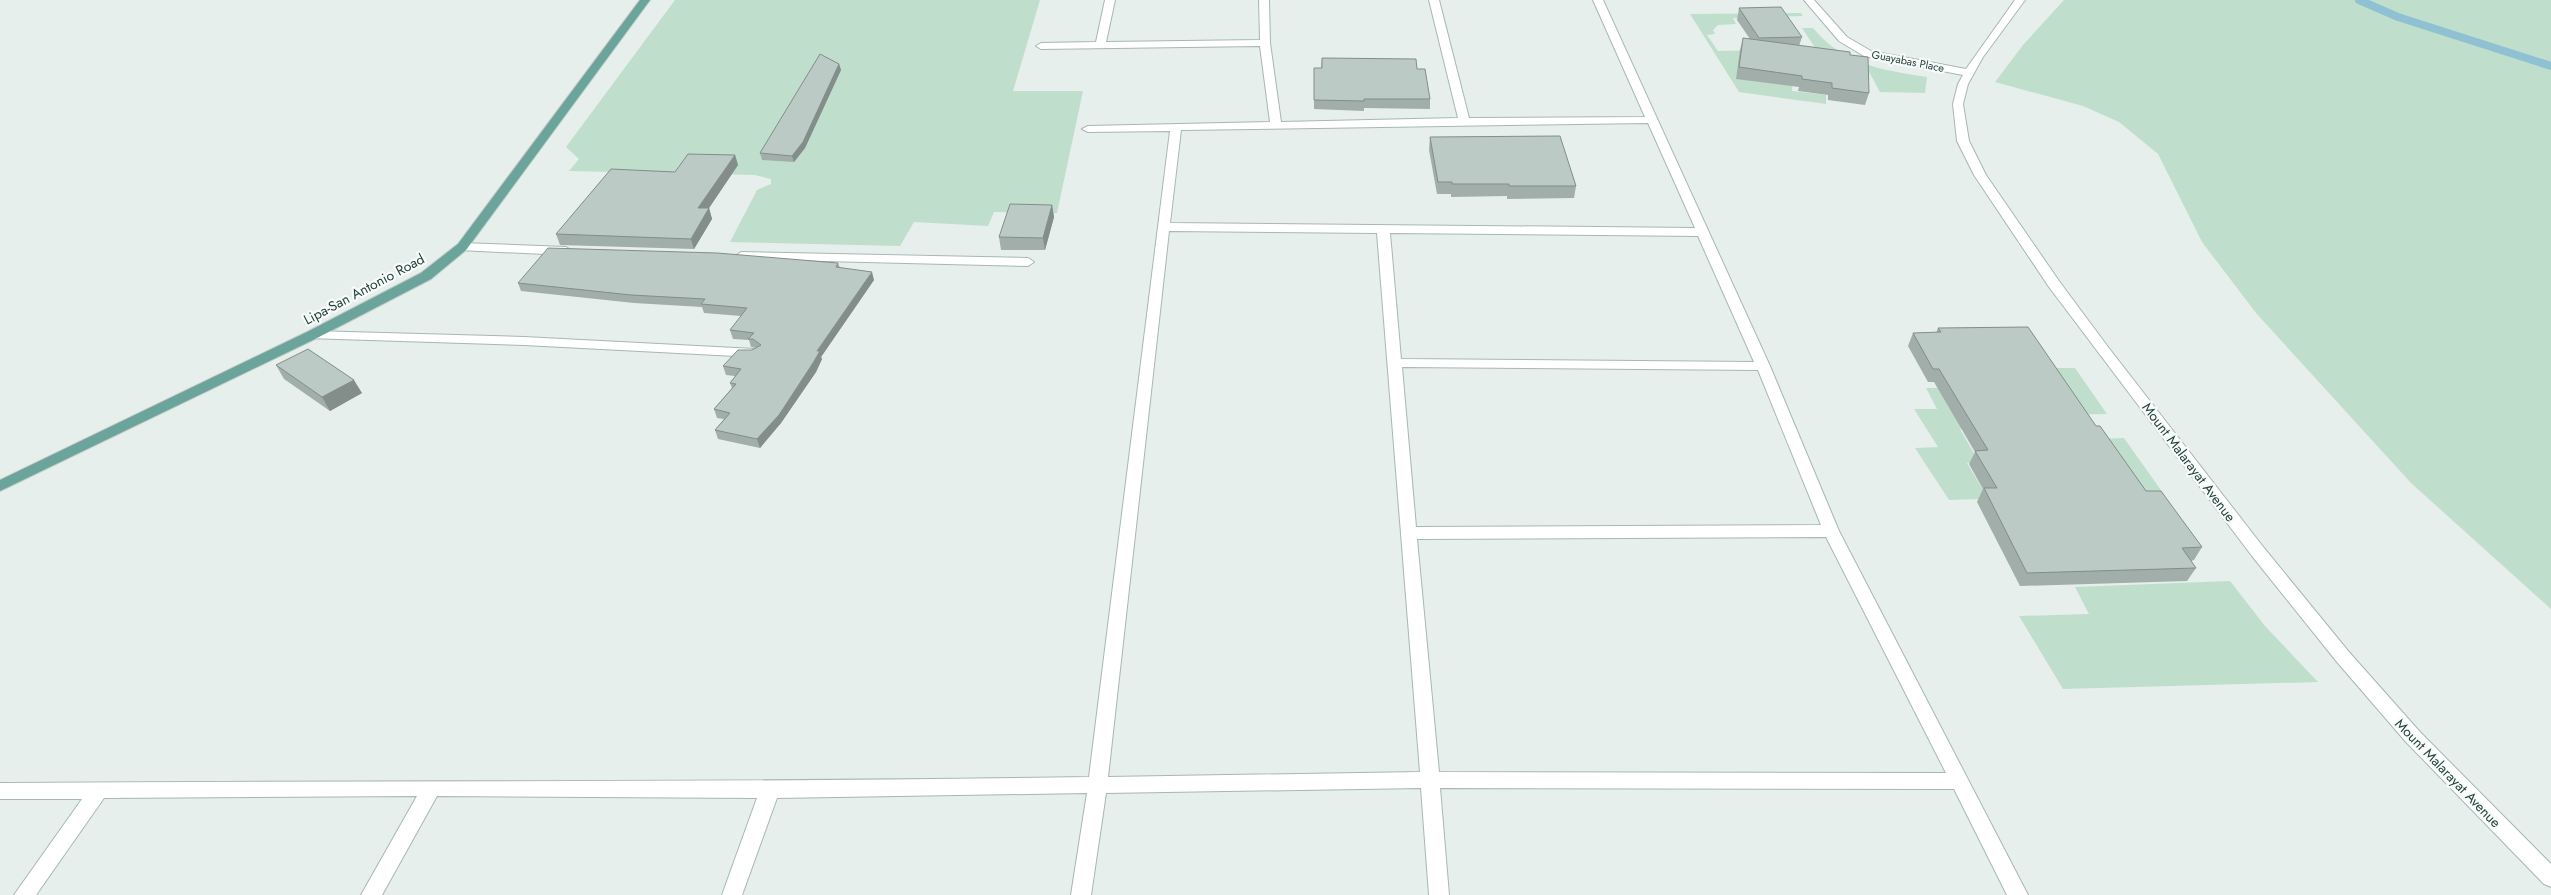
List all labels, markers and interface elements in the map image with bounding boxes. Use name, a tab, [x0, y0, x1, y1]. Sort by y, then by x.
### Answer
street label: Guayabas Place	[1870, 46, 1946, 76]
street label: Lipa-San Antonio Road	[300, 249, 428, 329]
street label: Mount Malarayat Avenue	[2137, 398, 2241, 526]
street label: Mount Malarayat Avenue	[2391, 714, 2505, 832]

